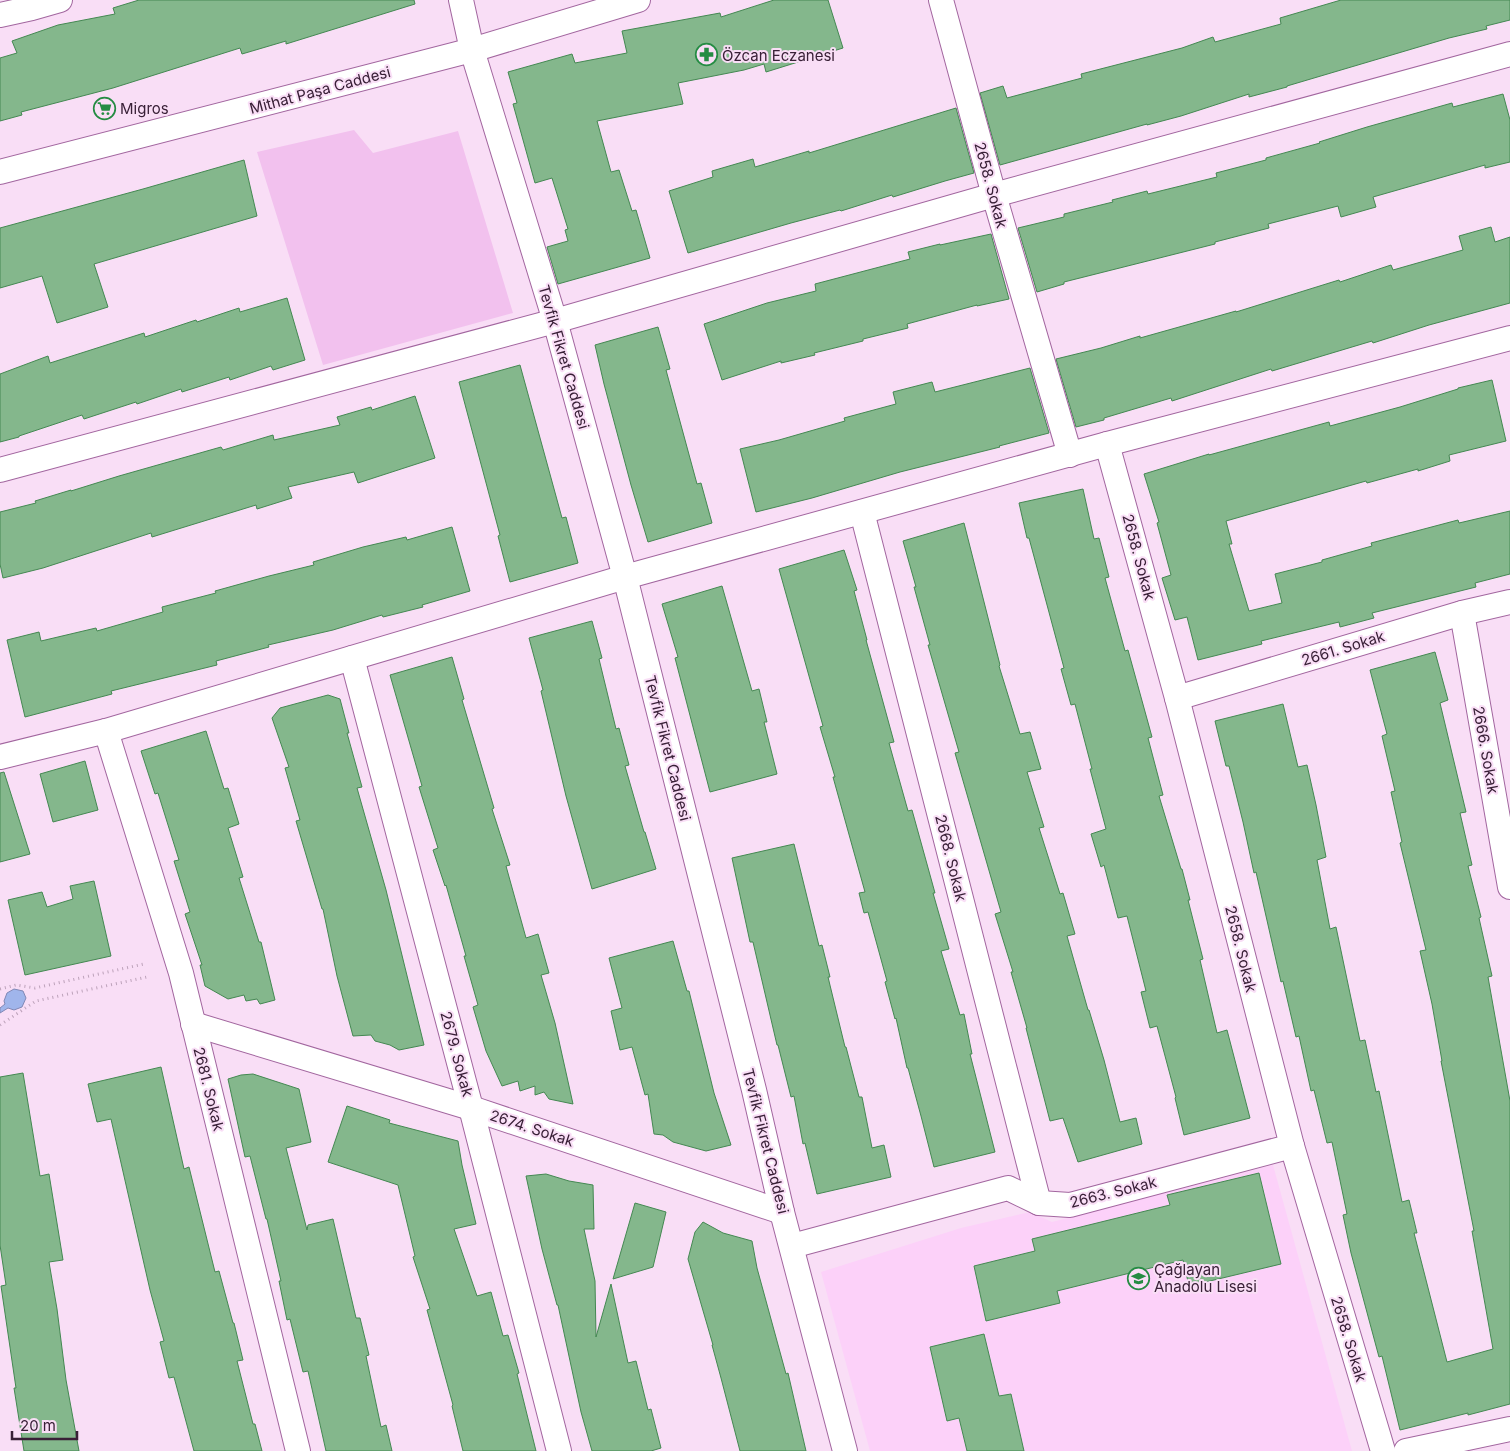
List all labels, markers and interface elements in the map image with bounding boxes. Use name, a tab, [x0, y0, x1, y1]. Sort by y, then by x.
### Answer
pharmacy icon: Özcan Eczanesi	[694, 43, 718, 67]
place label: Özcan Eczanesi	[722, 46, 835, 65]
street label: Mithat Paşa Caddesi	[247, 62, 393, 118]
supermarket icon: Migros	[92, 96, 116, 120]
place label: Migros	[120, 99, 169, 118]
street label: 2658. Sokak	[970, 140, 1012, 231]
street label: Tevfik Fikret Caddesi	[534, 283, 594, 431]
street label: 2658. Sokak	[1118, 512, 1160, 603]
street label: 2661. Sokak	[1299, 626, 1388, 670]
street label: Tevfik Fikret Caddesi	[641, 673, 695, 823]
street label: 2666. Sokak	[1469, 705, 1503, 796]
street label: 2668. Sokak	[931, 813, 971, 904]
street label: 2658. Sokak	[1221, 904, 1261, 995]
street label: 2679. Sokak	[436, 1009, 478, 1100]
street label: 2681. Sokak	[189, 1045, 229, 1134]
street label: Tevfik Fikret Caddesi	[739, 1066, 793, 1216]
street label: 2674. Sokak	[488, 1105, 577, 1151]
street label: 2663. Sokak	[1068, 1172, 1159, 1212]
place label: Çağlayan Anadolu Lisesi	[1154, 1260, 1257, 1296]
school or university icon: Çağlayan Anadolu Lisesi	[1126, 1266, 1150, 1290]
street label: 2658. Sokak	[1327, 1294, 1371, 1385]
scale bar	[12, 1408, 78, 1440]
text: 20 m	[20, 1416, 56, 1435]

